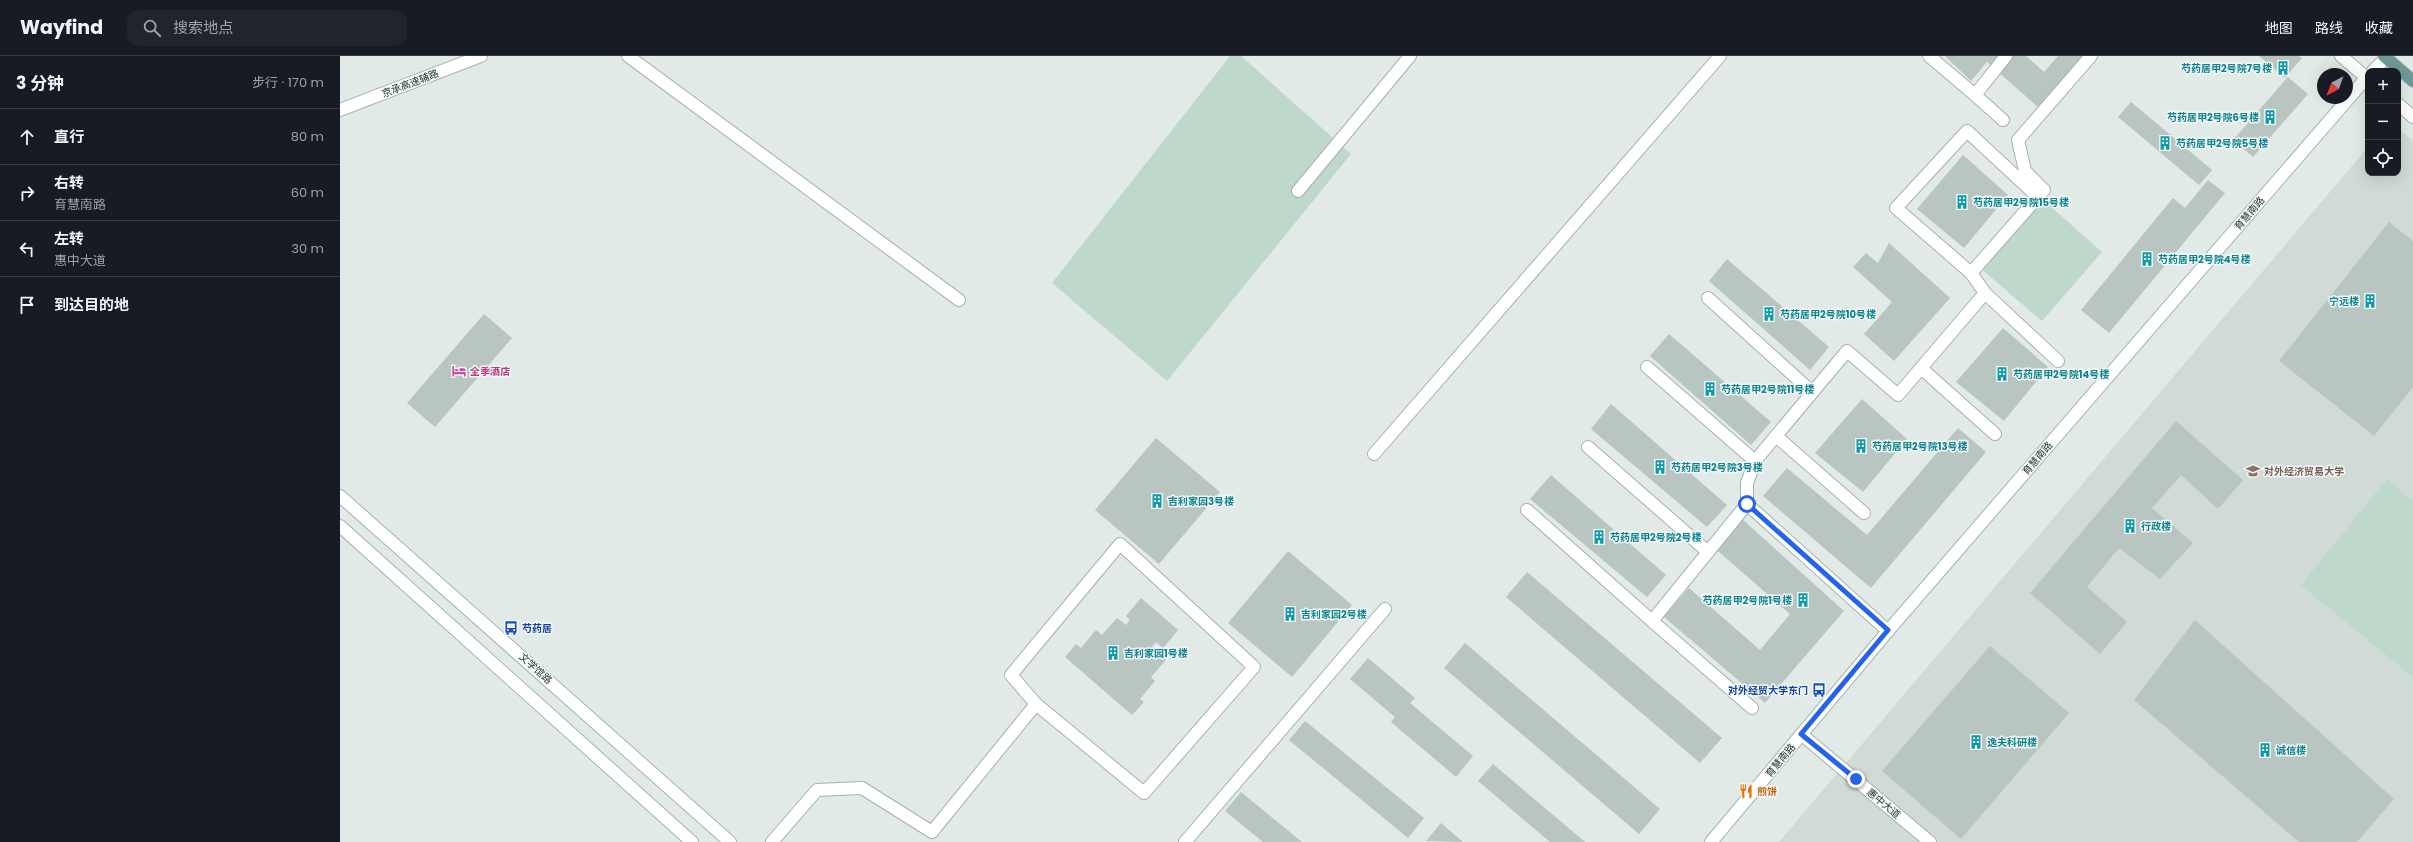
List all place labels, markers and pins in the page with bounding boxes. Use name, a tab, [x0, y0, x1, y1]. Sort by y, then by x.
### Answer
building icon: 芍药居甲2号院7号楼	[2275, 60, 2291, 76]
place label: 芍药居甲2号院7号楼	[2181, 61, 2272, 76]
building icon: 芍药居甲2号院6号楼	[2262, 109, 2278, 125]
place label: 芍药居甲2号院6号楼	[2167, 110, 2259, 125]
building icon: 芍药居甲2号院5号楼	[2157, 135, 2173, 151]
place label: 芍药居甲2号院5号楼	[2176, 136, 2268, 151]
building icon: 芍药居甲2号院15号楼	[1954, 194, 1970, 210]
place label: 芍药居甲2号院15号楼	[1973, 195, 2069, 210]
building icon: 芍药居甲2号院4号楼	[2139, 251, 2155, 267]
place label: 芍药居甲2号院4号楼	[2158, 252, 2250, 267]
building icon: 宁远楼	[2362, 293, 2378, 309]
place label: 宁远楼	[2329, 294, 2359, 309]
building icon: 芍药居甲2号院10号楼	[1761, 306, 1777, 322]
place label: 芍药居甲2号院10号楼	[1780, 307, 1876, 322]
hotel icon: 全季酒店	[451, 363, 467, 379]
place label: 全季酒店	[469, 364, 510, 379]
building icon: 芍药居甲2号院14号楼	[1994, 366, 2010, 382]
place label: 芍药居甲2号院14号楼	[2013, 367, 2109, 382]
building icon: 芍药居甲2号院11号楼	[1702, 381, 1718, 397]
place label: 芍药居甲2号院11号楼	[1721, 382, 1814, 397]
building icon: 芍药居甲2号院13号楼	[1853, 438, 1869, 454]
place label: 芍药居甲2号院13号楼	[1872, 439, 1968, 454]
building icon: 芍药居甲2号院3号楼	[1652, 459, 1668, 475]
place label: 芍药居甲2号院3号楼	[1671, 460, 1763, 475]
school or university icon: 对外经济贸易大学	[2245, 463, 2261, 479]
place label: 对外经济贸易大学	[2264, 464, 2344, 479]
building icon: 吉利家园3号楼	[1149, 493, 1165, 509]
place label: 吉利家园3号楼	[1168, 494, 1234, 509]
building icon: 行政楼	[2122, 518, 2138, 534]
place label: 行政楼	[2141, 519, 2171, 534]
building icon: 芍药居甲2号院2号楼	[1591, 529, 1607, 545]
place label: 芍药居甲2号院2号楼	[1610, 530, 1701, 545]
building icon: 芍药居甲2号院1号楼	[1795, 592, 1811, 608]
place label: 芍药居甲2号院1号楼	[1703, 593, 1792, 608]
building icon: 吉利家园2号楼	[1282, 606, 1298, 622]
place label: 吉利家园2号楼	[1301, 607, 1367, 622]
bus stop icon: 芍药居	[503, 620, 519, 636]
place label: 芍药居	[522, 621, 552, 636]
building icon: 吉利家园1号楼	[1105, 645, 1121, 661]
place label: 吉利家园1号楼	[1124, 646, 1188, 661]
bus stop icon: 对外经贸大学东门	[1811, 682, 1827, 698]
place label: 对外经贸大学东门	[1728, 683, 1808, 698]
building icon: 逸夫科研楼	[1968, 734, 1984, 750]
place label: 逸夫科研楼	[1987, 735, 2037, 750]
building icon: 诚信楼	[2257, 742, 2273, 758]
place label: 诚信楼	[2276, 743, 2306, 758]
restaurant icon: 煎饼	[1738, 783, 1754, 799]
place label: 煎饼	[1757, 784, 1777, 799]

